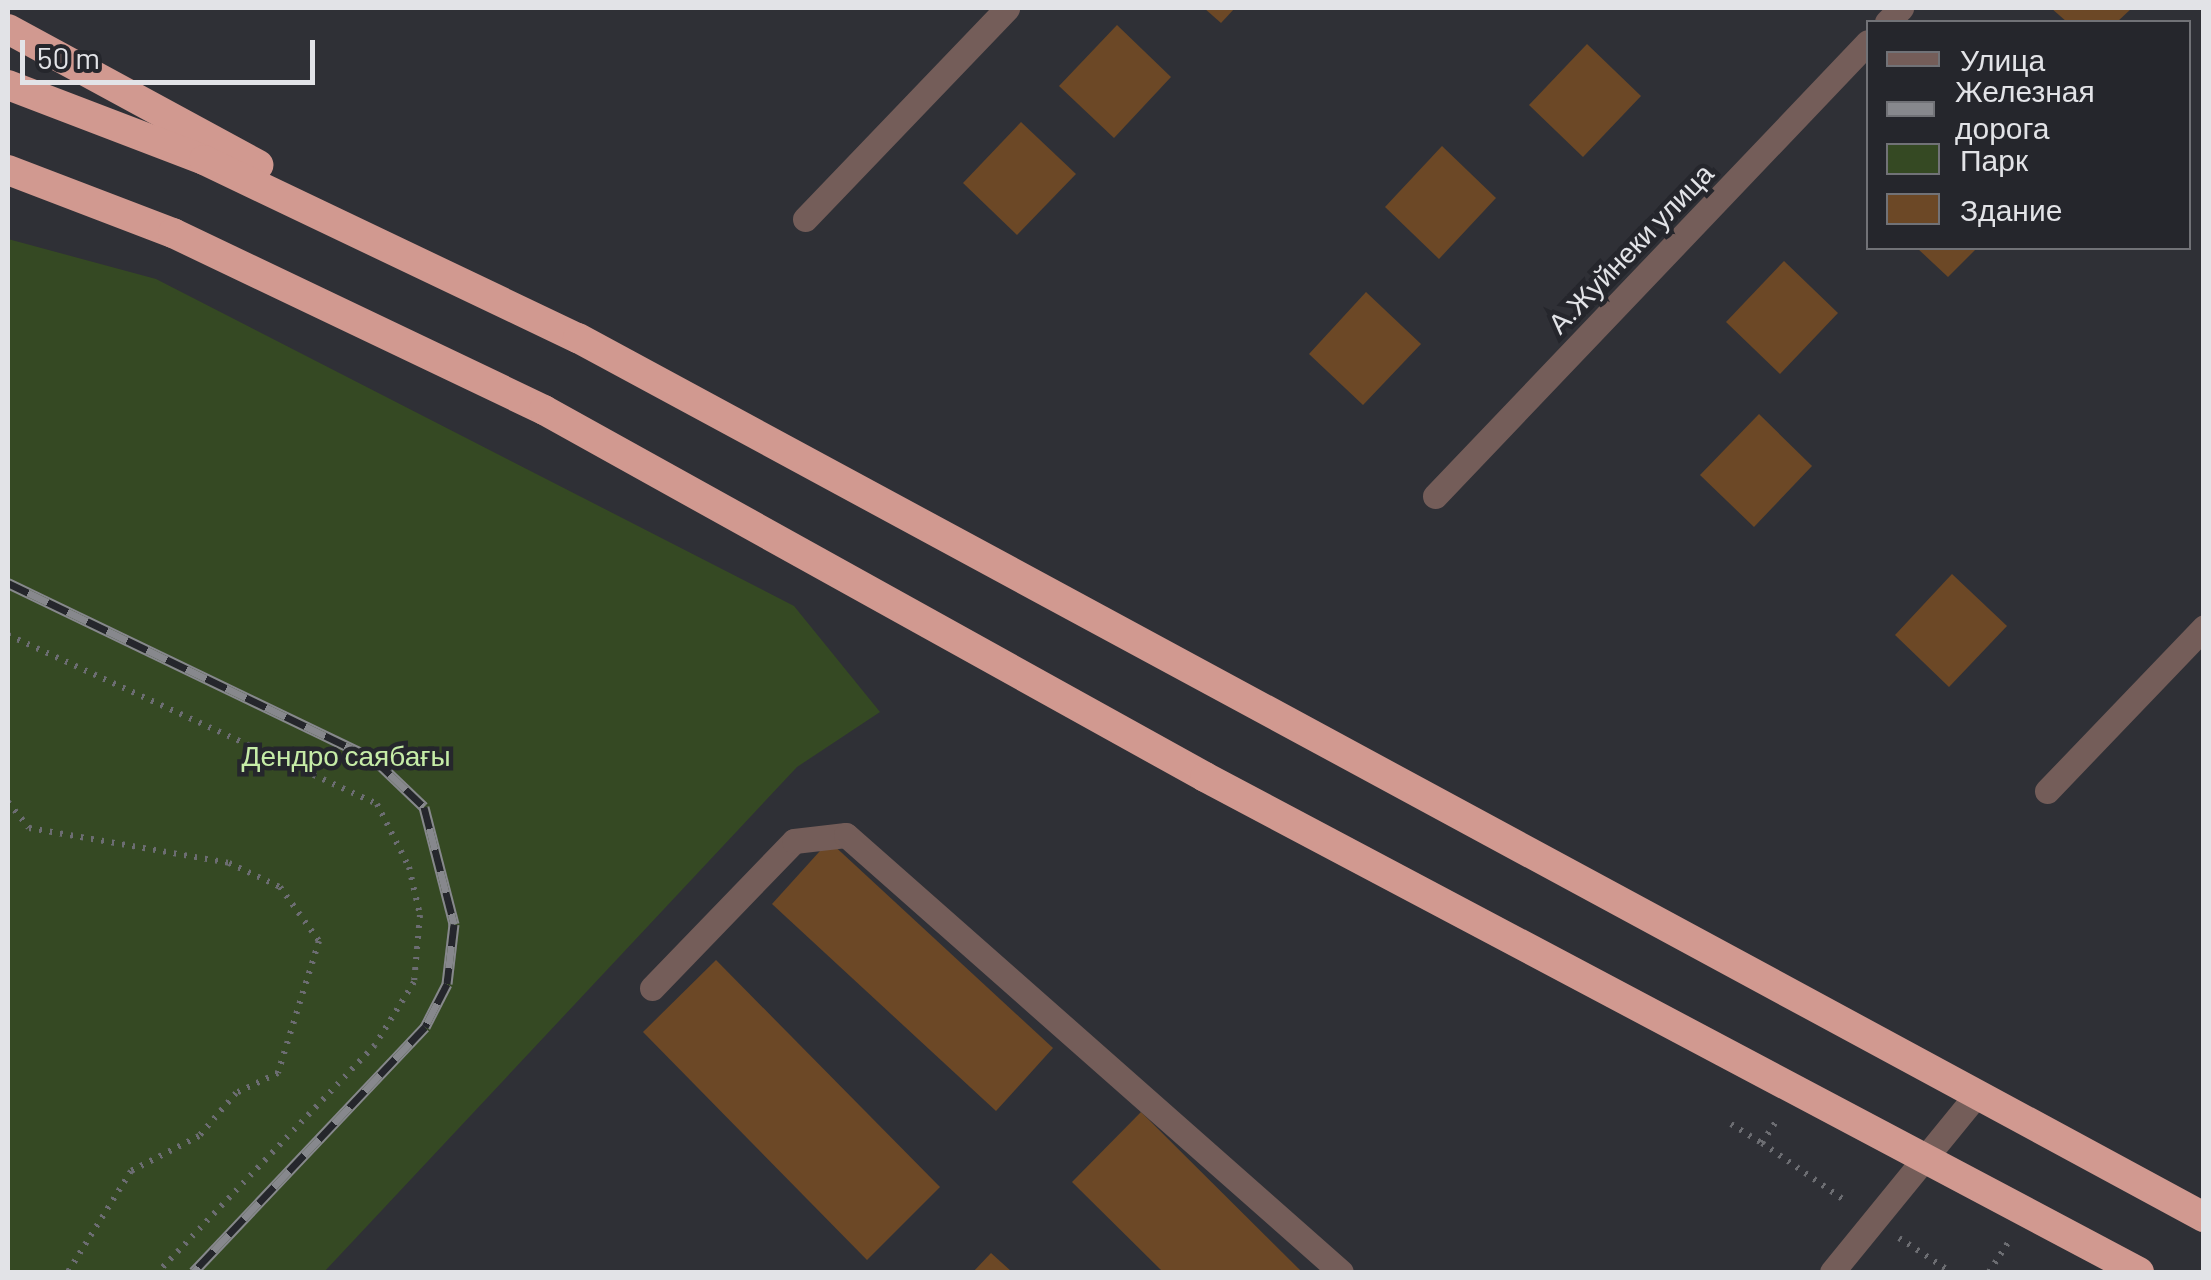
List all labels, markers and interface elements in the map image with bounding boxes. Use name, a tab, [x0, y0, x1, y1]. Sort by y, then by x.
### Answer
scale bar	[25, 20, 320, 82]
legend	[1866, 20, 2191, 250]
text: 50 m	[37, 39, 100, 75]
text: Улица	[1960, 41, 2045, 77]
text: Железная дорога	[1955, 72, 2095, 145]
text: Парк	[1960, 141, 2028, 177]
street label: А.Жуйнеки улица	[1540, 156, 1720, 340]
text: Здание	[1960, 191, 2062, 227]
park label: Дендро саябағы	[241, 738, 451, 772]

